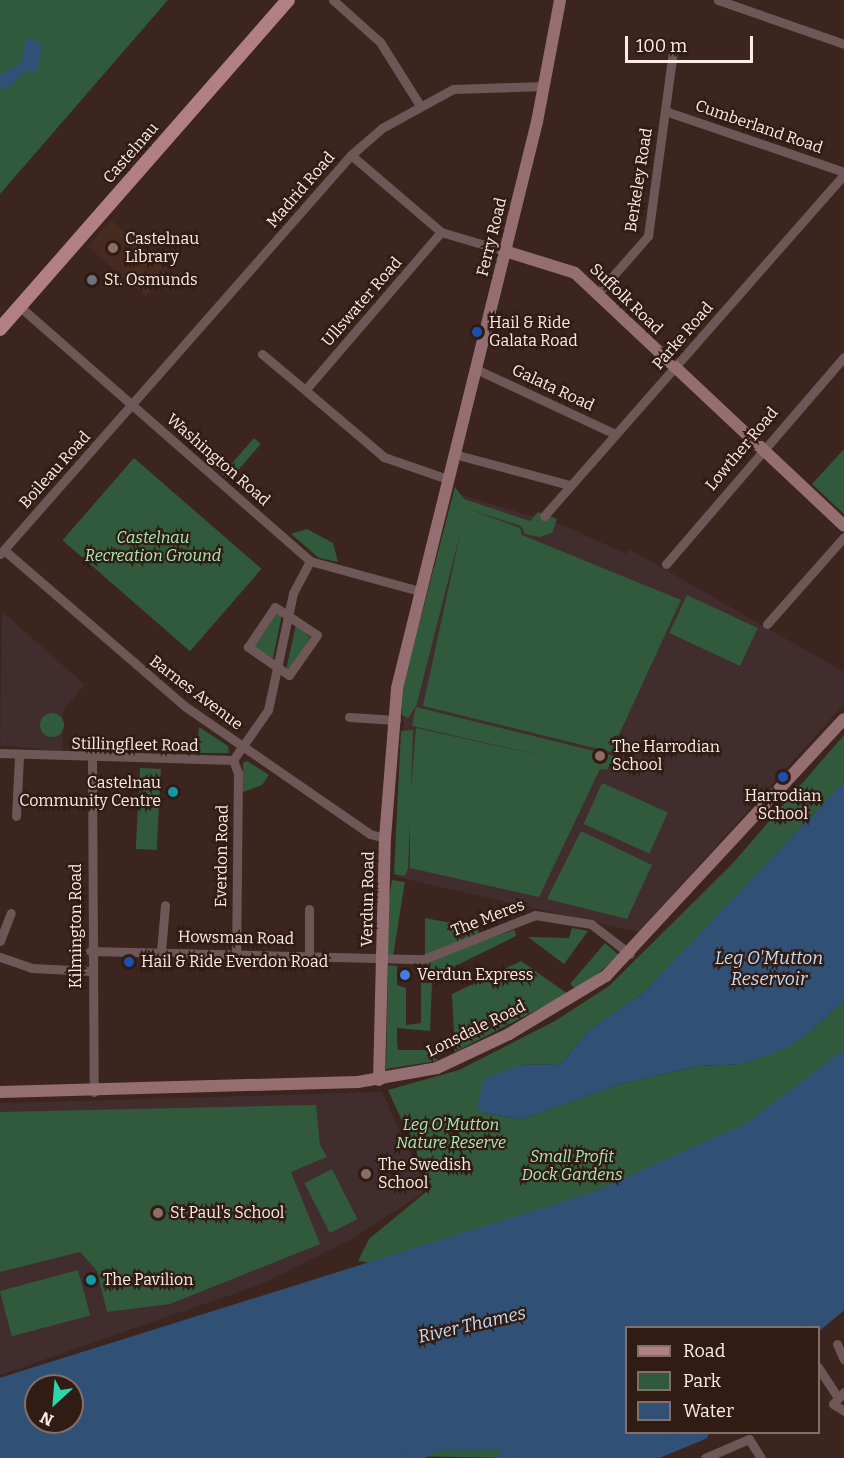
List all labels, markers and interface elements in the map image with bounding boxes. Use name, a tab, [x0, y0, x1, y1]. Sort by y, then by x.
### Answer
scale bar	[628, 24, 756, 62]
text: 100 m	[636, 35, 687, 57]
street label: Cumberland Road	[693, 96, 825, 158]
street label: Castelnau	[99, 119, 163, 187]
street label: Berkeley Road	[621, 127, 657, 233]
street label: Madrid Road	[263, 148, 339, 232]
street label: Ferry Road	[473, 196, 511, 278]
place label: Castelnau Library	[125, 229, 199, 267]
marker: Castelnau Library	[106, 241, 120, 255]
street label: Ullswater Road	[318, 253, 406, 351]
street label: Suffolk Road	[586, 260, 666, 338]
place label: St. Osmunds	[104, 270, 198, 290]
marker: St. Osmunds	[85, 273, 99, 287]
street label: Parke Road	[649, 298, 717, 374]
place label: Hail & Ride Galata Road	[489, 313, 578, 351]
marker: Hail & Ride Galata Road	[470, 325, 484, 339]
street label: Galata Road	[509, 361, 597, 415]
street label: Lowther Road	[702, 403, 782, 495]
street label: Washington Road	[162, 410, 274, 510]
street label: Boileau Road	[15, 428, 95, 512]
park label: Castelnau Recreation Ground	[85, 528, 221, 566]
street label: Barnes Avenue	[146, 652, 246, 734]
street label: Stillingfleet Road	[71, 734, 199, 756]
place label: The Harrodian School	[612, 737, 720, 775]
marker: The Harrodian School	[593, 749, 607, 763]
marker: Harrodian School	[776, 770, 790, 784]
place label: Castelnau Community Centre	[19, 773, 161, 811]
marker: Castelnau Community Centre	[166, 785, 180, 799]
place label: Harrodian School	[745, 786, 821, 824]
street label: Everdon Road	[212, 805, 232, 907]
street label: Verdun Road	[358, 851, 378, 947]
street label: Kilmington Road	[66, 863, 86, 989]
street label: The Meres	[449, 895, 527, 941]
street label: Howsman Road	[178, 927, 294, 949]
water label: Leg O'Mutton Reservoir	[715, 948, 823, 990]
place label: Hail & Ride Everdon Road	[141, 952, 328, 972]
marker: Hail & Ride Everdon Road	[122, 955, 136, 969]
place label: Verdun Express	[417, 965, 533, 985]
marker: Verdun Express	[398, 968, 412, 982]
street label: Lonsdale Road	[423, 997, 529, 1061]
park label: Leg O'Mutton Nature Reserve	[396, 1115, 506, 1153]
park label: Small Profit Dock Gardens	[521, 1147, 623, 1185]
place label: The Swedish School	[378, 1155, 471, 1193]
marker: The Swedish School	[359, 1167, 373, 1181]
place label: St Paul's School	[170, 1203, 284, 1223]
marker: St Paul's School	[151, 1206, 165, 1220]
place label: The Pavilion	[103, 1270, 193, 1290]
marker: The Pavilion	[84, 1273, 98, 1287]
water label: River Thames	[416, 1302, 528, 1348]
legend	[625, 1326, 820, 1434]
text: Road	[683, 1340, 725, 1362]
text: Park	[683, 1370, 721, 1392]
north arrow	[24, 1374, 84, 1434]
text: Water	[683, 1400, 734, 1422]
text: N	[37, 1408, 56, 1430]

